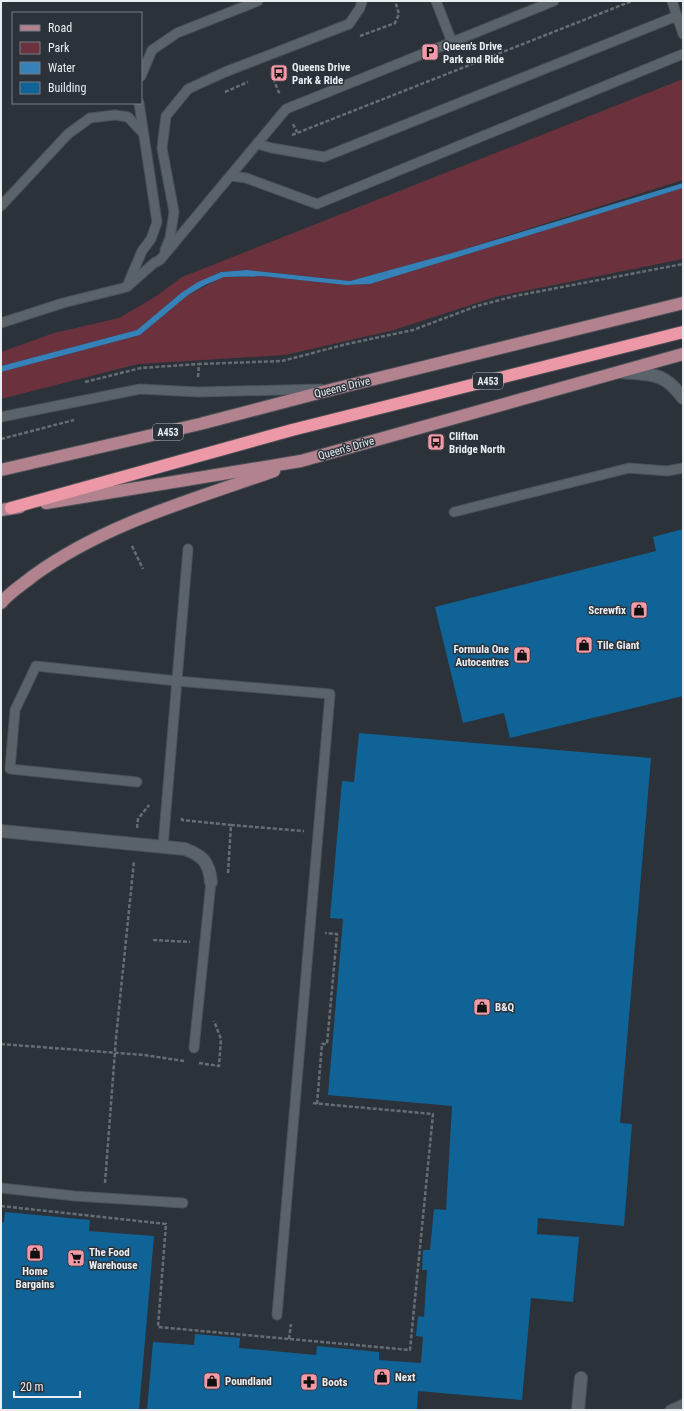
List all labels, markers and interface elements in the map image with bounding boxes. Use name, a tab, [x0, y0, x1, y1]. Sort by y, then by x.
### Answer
legend	[12, 12, 142, 104]
text: Road	[48, 21, 72, 35]
place label: Queen's Drive Park and Ride	[443, 40, 504, 66]
text: Park	[48, 41, 70, 55]
parking icon: Queen's Drive Park and Ride	[420, 42, 440, 62]
text: Water	[48, 61, 76, 75]
place label: Queens Drive Park & Ride	[292, 61, 350, 87]
bus stop icon: Queens Drive Park & Ride	[269, 63, 289, 83]
text: Building	[48, 81, 86, 95]
road number: A453	[473, 373, 503, 389]
street label: Queens Drive	[313, 374, 371, 401]
road number: A453	[153, 424, 183, 440]
place label: Clifton Bridge North	[449, 430, 505, 456]
bus stop icon: Clifton Bridge North	[426, 432, 446, 452]
street label: Queen's Drive	[316, 434, 376, 463]
shop icon: Screwfix	[629, 600, 649, 620]
place label: Screwfix	[588, 604, 626, 617]
shop icon: Tile Giant	[574, 635, 594, 655]
place label: Tile Giant	[597, 639, 640, 652]
place label: Formula One Autocentres	[453, 643, 509, 669]
shop icon: Formula One Autocentres	[512, 645, 532, 665]
shop icon: B&Q	[472, 997, 492, 1017]
place label: B&Q	[495, 1001, 515, 1014]
shop icon: Home Bargains	[25, 1243, 45, 1263]
place label: The Food Warehouse	[89, 1246, 138, 1272]
supermarket icon: The Food Warehouse	[66, 1248, 86, 1268]
place label: Home Bargains	[16, 1265, 54, 1291]
shop icon: Next	[372, 1367, 392, 1387]
shop icon: Poundland	[202, 1371, 222, 1391]
place label: Next	[395, 1371, 416, 1384]
pharmacy icon: Boots	[299, 1372, 319, 1392]
scale bar	[14, 1373, 80, 1399]
place label: Poundland	[225, 1375, 272, 1388]
place label: Boots	[322, 1376, 348, 1389]
text: 20 m	[20, 1380, 44, 1394]

